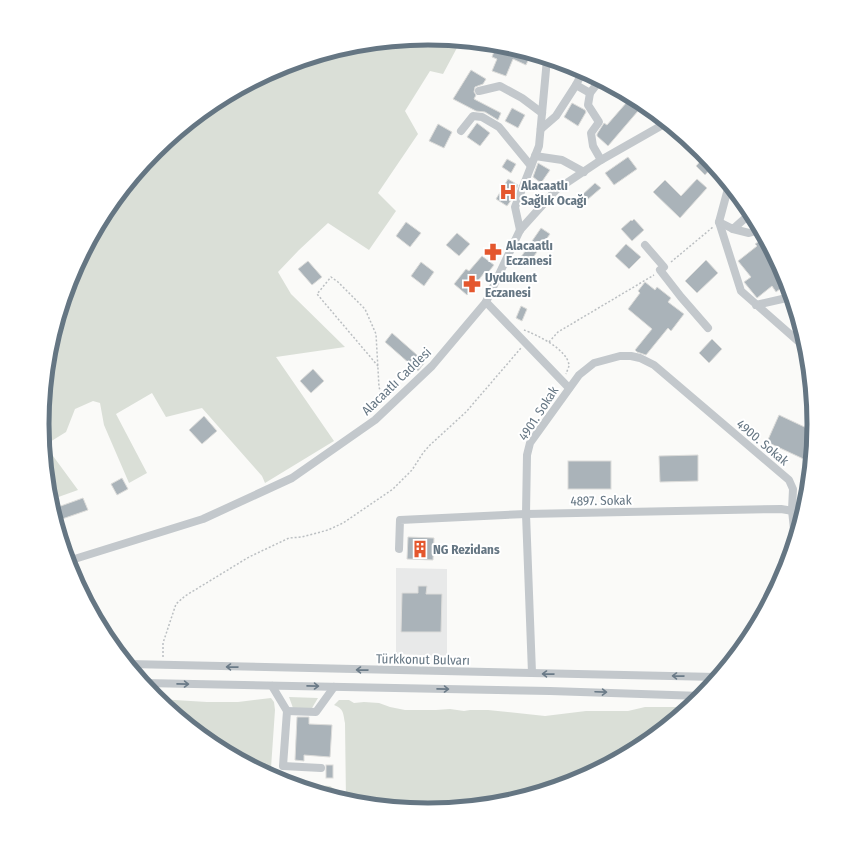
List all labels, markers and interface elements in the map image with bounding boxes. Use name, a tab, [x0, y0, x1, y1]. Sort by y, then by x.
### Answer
place label: Alacaatlı Sağlık Ocağı	[520, 178, 587, 208]
hospital icon: Alacaatlı Sağlık Ocağı	[498, 182, 518, 202]
place label: Alacaatlı Eczanesi	[505, 238, 553, 268]
pharmacy icon: Alacaatlı Eczanesi	[483, 242, 503, 262]
place label: Uydukent Eczanesi	[485, 270, 537, 300]
pharmacy icon: Uydukent Eczanesi	[462, 274, 482, 294]
street label: Alacaatlı Caddesi	[359, 344, 434, 418]
street label: 4901. Sokak	[515, 383, 562, 443]
street label: 4900. Sokak	[734, 416, 792, 469]
street label: 4897. Sokak	[570, 492, 633, 509]
building icon: NG Rezidans	[410, 539, 430, 559]
place label: NG Rezidans	[433, 542, 500, 557]
street label: Türkkonut Bulvarı	[376, 651, 470, 668]
one-way arrow	[226, 663, 239, 671]
one-way arrow	[356, 666, 369, 673]
one-way arrow	[542, 670, 555, 677]
one-way arrow	[672, 673, 685, 680]
one-way arrow	[176, 680, 189, 688]
one-way arrow	[306, 683, 319, 690]
one-way arrow	[436, 685, 449, 693]
one-way arrow	[594, 689, 607, 696]

